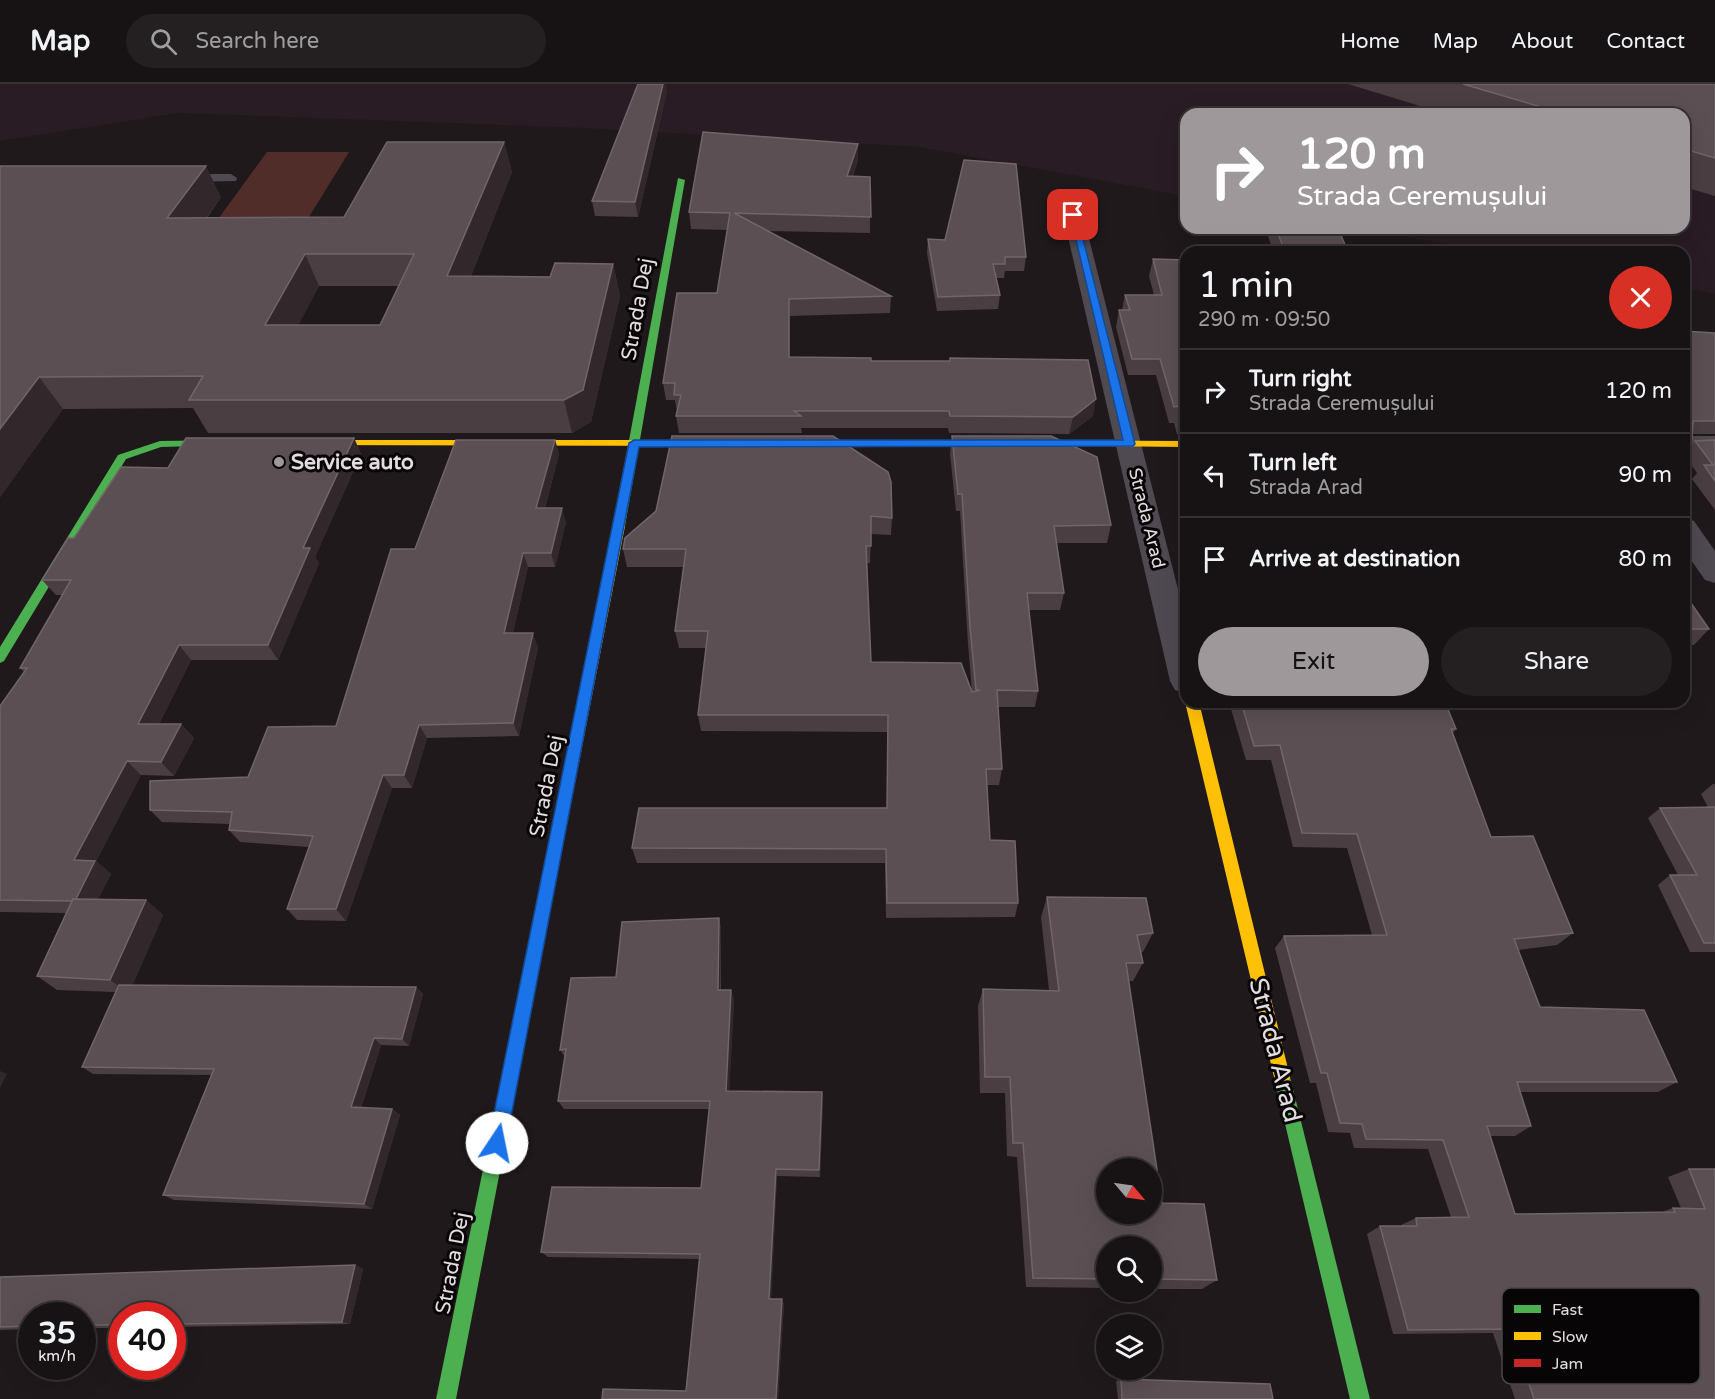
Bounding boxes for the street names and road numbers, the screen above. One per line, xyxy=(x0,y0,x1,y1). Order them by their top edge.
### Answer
street label: Strada Dej xyxy=(616,256,659,362)
street label: Strada Arad xyxy=(1124,466,1170,570)
street label: Strada Dej xyxy=(524,733,569,839)
street label: Strada Arad xyxy=(1243,975,1308,1126)
street label: Strada Dej xyxy=(430,1210,475,1316)

